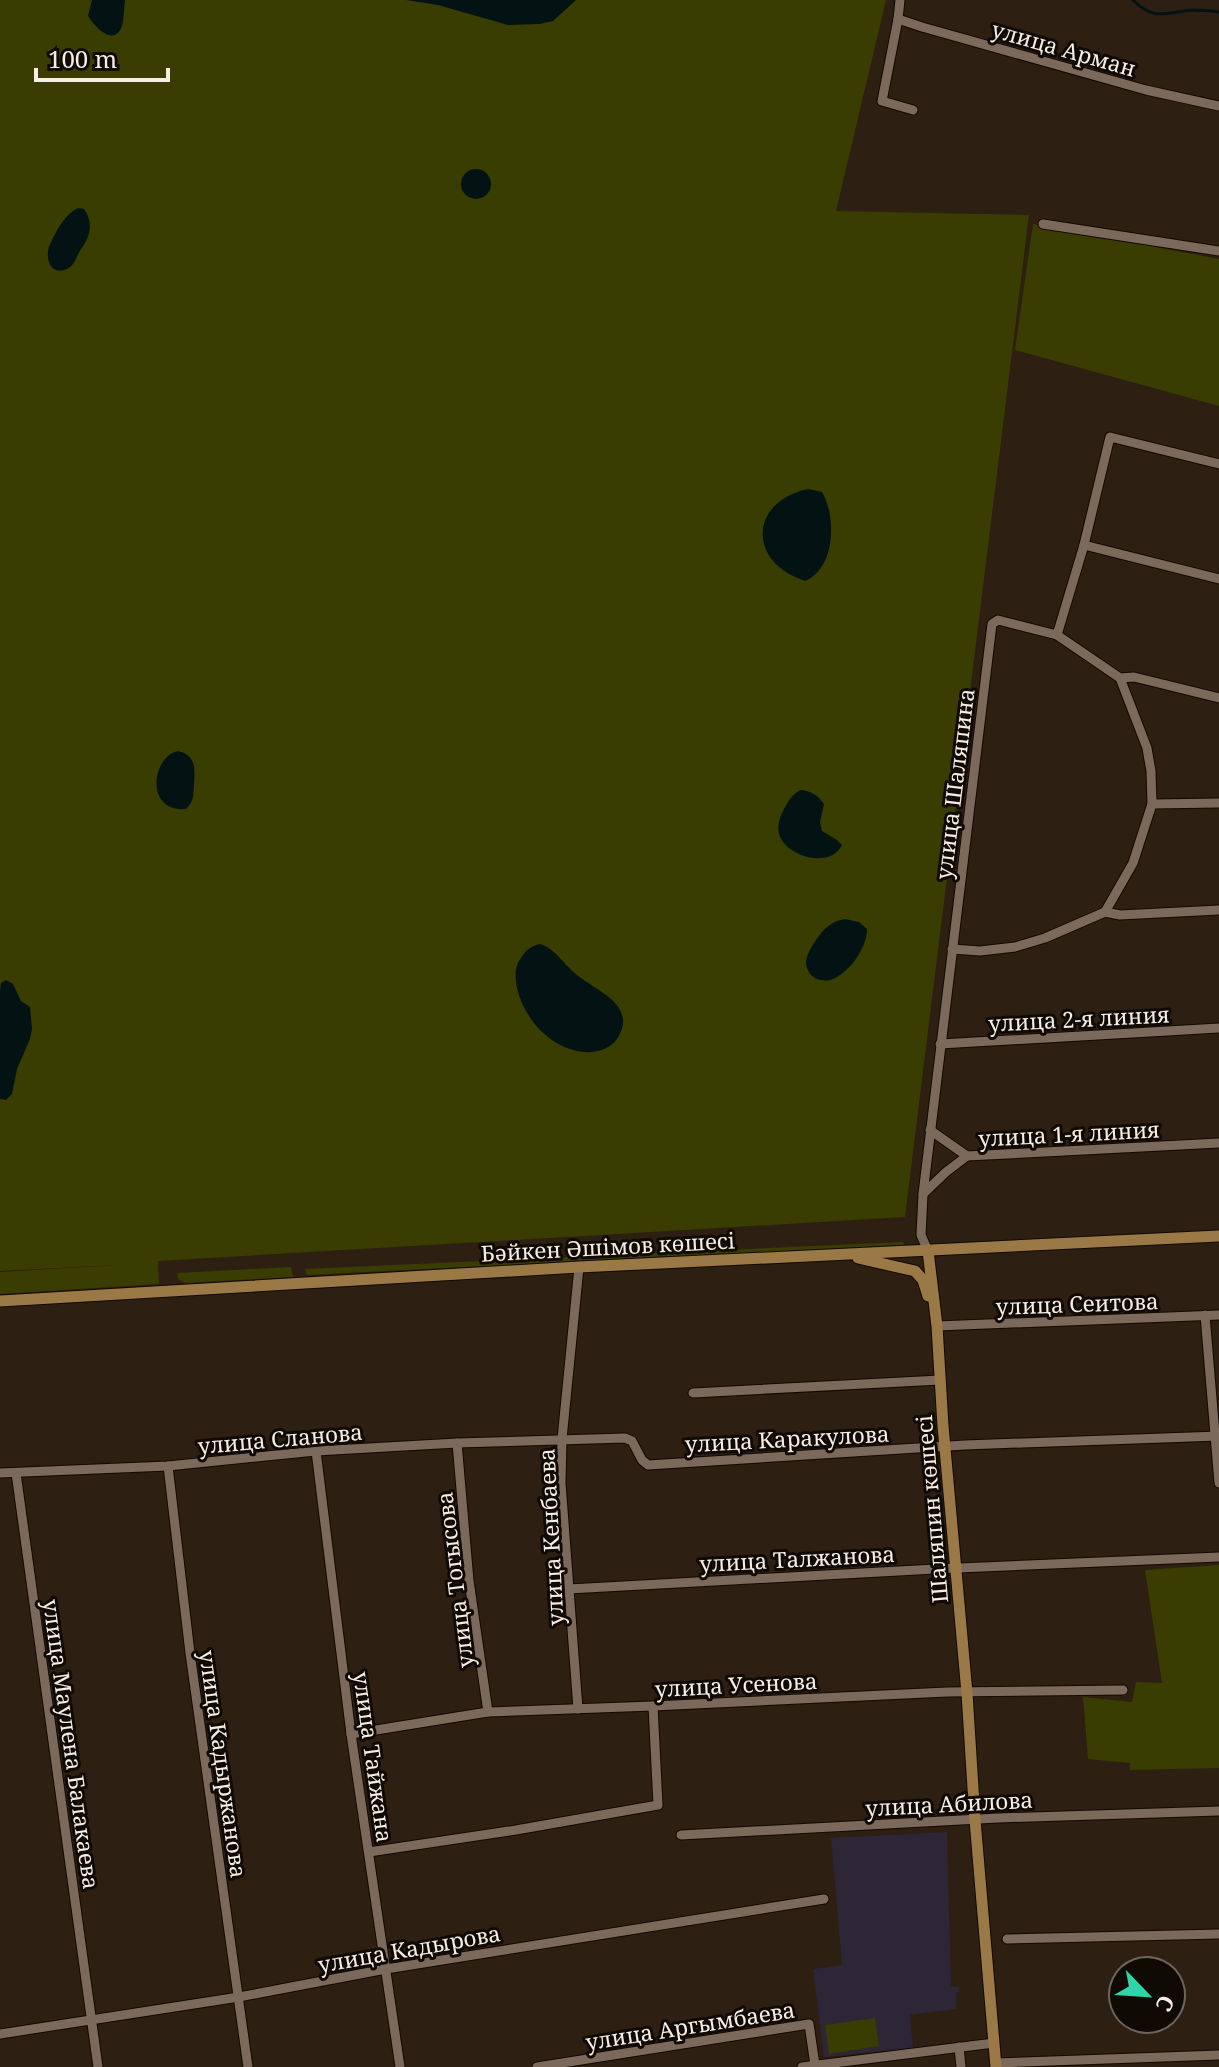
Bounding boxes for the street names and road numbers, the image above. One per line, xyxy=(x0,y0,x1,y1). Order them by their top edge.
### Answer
street label: улица Арман xyxy=(988,13,1140,83)
street label: улица Шаляпина xyxy=(927,687,981,881)
street label: улица 2-я линия xyxy=(988,998,1170,1038)
street label: улица 1-я линия xyxy=(978,1113,1160,1153)
street label: Бәйкен Әшімов көшесі xyxy=(480,1224,736,1268)
street label: улица Сеитова xyxy=(995,1285,1159,1321)
street label: Шаляпин көшесі xyxy=(908,1414,954,1604)
street label: улица Сланова xyxy=(196,1416,364,1460)
street label: улица Каракулова xyxy=(684,1418,890,1458)
street label: улица Кенбаева xyxy=(530,1448,570,1626)
street label: улица Тогысова xyxy=(428,1490,480,1670)
street label: улица Талжанова xyxy=(698,1538,896,1578)
street label: улица Маулена Балакаева xyxy=(37,1597,107,1891)
street label: улица Кадыржанова xyxy=(193,1648,255,1880)
street label: улица Усенова xyxy=(654,1665,818,1703)
street label: улица Тайжана xyxy=(347,1670,401,1844)
street label: улица Абилова xyxy=(864,1784,1034,1822)
street label: улица Кадырова xyxy=(315,1917,503,1979)
street label: улица Аргымбаева xyxy=(583,1994,797,2056)

